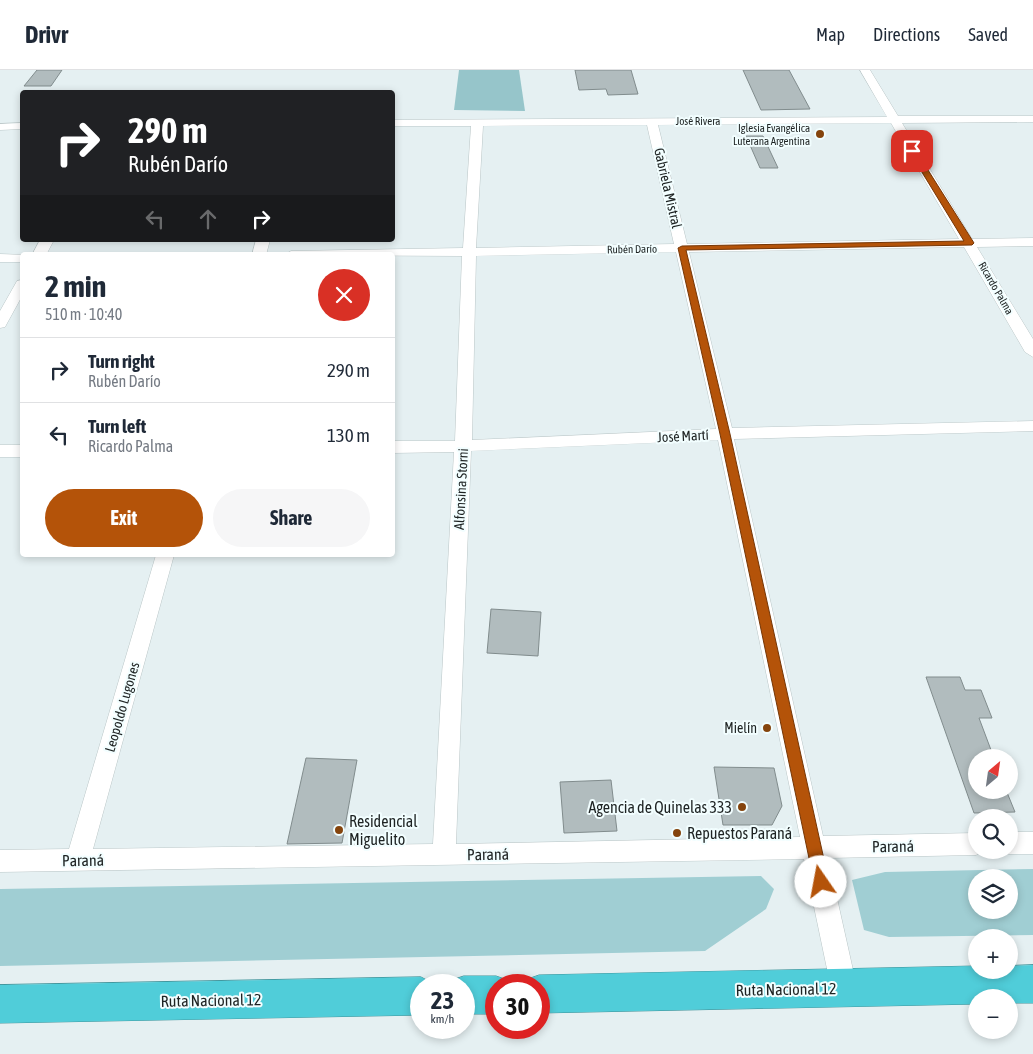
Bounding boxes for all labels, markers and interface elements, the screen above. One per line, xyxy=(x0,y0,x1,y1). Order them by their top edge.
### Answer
text: Drivr xyxy=(25,21,68,48)
text: Map xyxy=(816,24,845,45)
text: Directions xyxy=(873,24,940,45)
text: Saved xyxy=(968,24,1008,45)
icon: right xyxy=(45,110,110,175)
text: 290 m xyxy=(128,110,207,150)
street label: José Rivera xyxy=(676,115,720,127)
place label: Iglesia Evangélica Luterana Argentina xyxy=(733,122,810,147)
marker: Iglesia Evangélica Luterana Argentina xyxy=(814,128,826,140)
pin xyxy=(891,130,933,172)
icon: arrive xyxy=(898,137,926,165)
street label: Gabriela Mistral xyxy=(651,146,685,230)
text: Rubén Darío xyxy=(128,151,228,177)
icon: left xyxy=(141,205,169,233)
icon: ahead xyxy=(194,205,222,233)
icon: right xyxy=(247,205,275,233)
street label: Rubén Darío xyxy=(607,243,657,255)
street label: Ricardo Palma xyxy=(976,260,1016,316)
text: 2 min xyxy=(45,269,106,303)
button: close xyxy=(318,269,370,321)
text: 510 m · 10:40 xyxy=(45,305,122,323)
text: Turn right xyxy=(88,350,155,372)
icon: right xyxy=(45,356,73,384)
text: 290 m xyxy=(327,359,370,381)
text: Rubén Darío xyxy=(88,372,161,390)
text: Turn left xyxy=(88,415,146,437)
icon: left xyxy=(45,421,73,449)
text: 130 m xyxy=(327,424,370,446)
street label: José Martí xyxy=(657,427,709,445)
text: Ricardo Palma xyxy=(88,437,173,455)
street label: Alfonsina Storni xyxy=(451,448,471,530)
button: Exit xyxy=(45,489,203,547)
button: Share xyxy=(213,489,370,547)
street label: Leopoldo Lugones xyxy=(102,660,142,754)
place label: Mielín xyxy=(724,720,757,736)
marker: Mielín xyxy=(761,722,773,734)
north arrow xyxy=(968,749,1018,799)
map controls xyxy=(968,749,1018,1039)
place label: Agencia de Quinelas 333 xyxy=(588,798,732,817)
marker: Agencia de Quinelas 333 xyxy=(736,801,748,813)
button: search xyxy=(968,809,1018,859)
place label: Residencial Miguelito xyxy=(349,812,418,849)
marker: Residencial Miguelito xyxy=(333,824,345,836)
place label: Repuestos Paraná xyxy=(687,824,792,843)
marker: Repuestos Paraná xyxy=(671,827,683,839)
street label: Paraná xyxy=(872,837,914,855)
street label: Paraná xyxy=(467,845,509,863)
street label: Paraná xyxy=(62,851,104,869)
position arrow xyxy=(794,855,846,907)
button: layers xyxy=(968,869,1018,919)
button: + xyxy=(968,929,1018,979)
speed limit sign: 30 xyxy=(485,974,550,1039)
street label: Ruta Nacional 12 xyxy=(736,979,836,999)
text: 23 xyxy=(431,986,454,1014)
button: − xyxy=(968,989,1018,1039)
street label: Ruta Nacional 12 xyxy=(161,990,261,1010)
text: km/h xyxy=(431,1012,454,1026)

